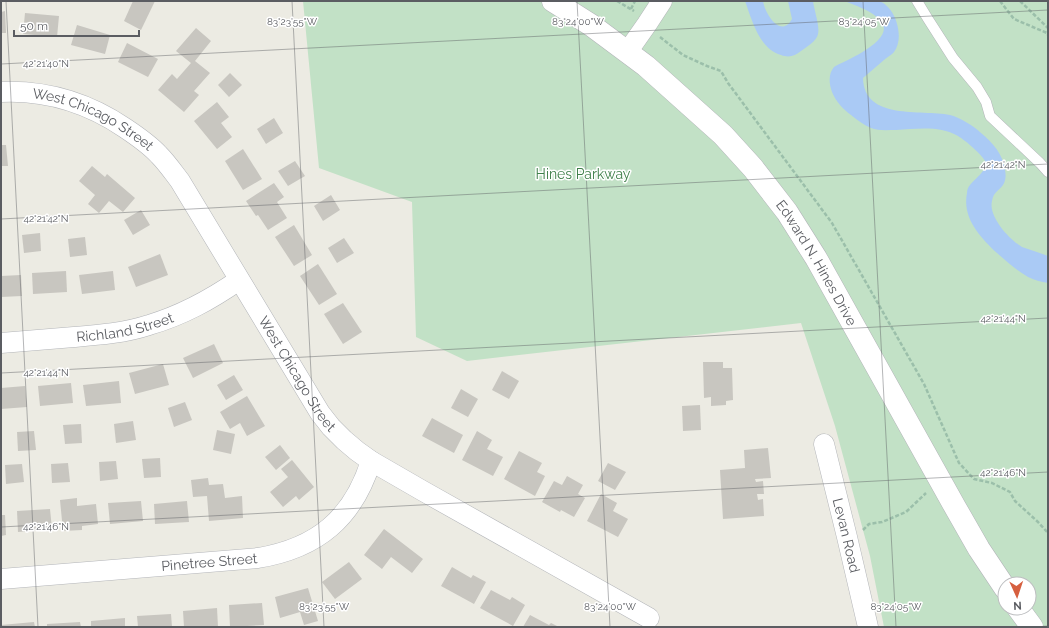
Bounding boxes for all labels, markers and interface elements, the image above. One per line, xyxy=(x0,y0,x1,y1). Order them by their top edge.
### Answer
scale bar xyxy=(14,12,139,38)
text: 83°23'55"W xyxy=(267,16,318,27)
text: 83°24'00"W xyxy=(552,16,604,27)
text: 83°24'05"W xyxy=(838,16,890,27)
text: 50 m xyxy=(20,19,48,33)
text: 42°21'40"N xyxy=(23,58,69,69)
street label: West Chicago Street xyxy=(32,85,157,154)
text: 42°21'42"N xyxy=(981,159,1026,170)
park label: Hines Parkway xyxy=(536,166,631,182)
street label: Edward N. Hines Drive xyxy=(773,197,860,328)
text: 42°21'42"N xyxy=(24,213,69,224)
street label: Richland Street xyxy=(76,309,176,345)
street label: West Chicago Street xyxy=(255,313,339,435)
text: 42°21'44"N xyxy=(980,313,1026,324)
text: 42°21'44"N xyxy=(23,367,69,378)
text: 42°21'46"N xyxy=(980,467,1026,478)
street label: Levan Road xyxy=(830,496,863,574)
text: 42°21'46"N xyxy=(23,521,69,532)
street label: Pinetree Street xyxy=(161,550,258,574)
north arrow xyxy=(997,576,1037,616)
text: N xyxy=(1013,599,1022,612)
text: 83°23'55"W xyxy=(299,601,350,612)
text: 83°24'00"W xyxy=(584,601,636,612)
text: 83°24'05"W xyxy=(870,601,922,612)

